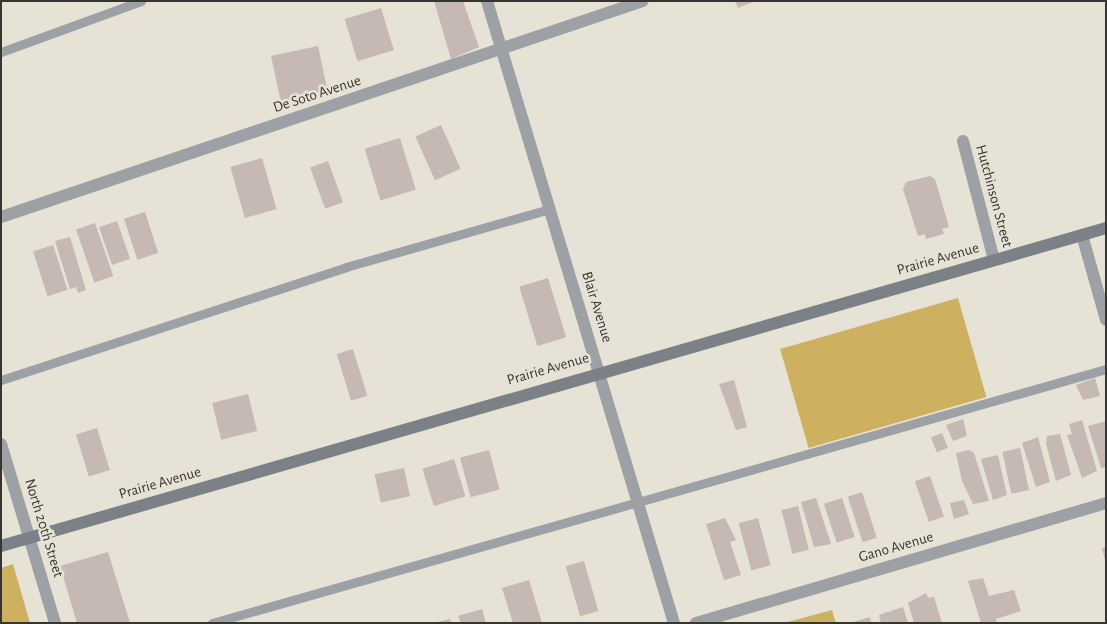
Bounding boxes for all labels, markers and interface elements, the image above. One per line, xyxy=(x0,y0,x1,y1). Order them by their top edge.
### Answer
street label: De Soto Avenue xyxy=(271,71,363,117)
street label: Hutchinson Street xyxy=(972,143,1016,249)
street label: Prairie Avenue xyxy=(895,239,981,279)
street label: Blair Avenue xyxy=(578,269,616,345)
street label: Prairie Avenue xyxy=(505,349,591,389)
street label: Prairie Avenue xyxy=(117,463,203,503)
street label: North 20th Street xyxy=(20,477,68,579)
street label: Gano Avenue xyxy=(857,528,935,566)

